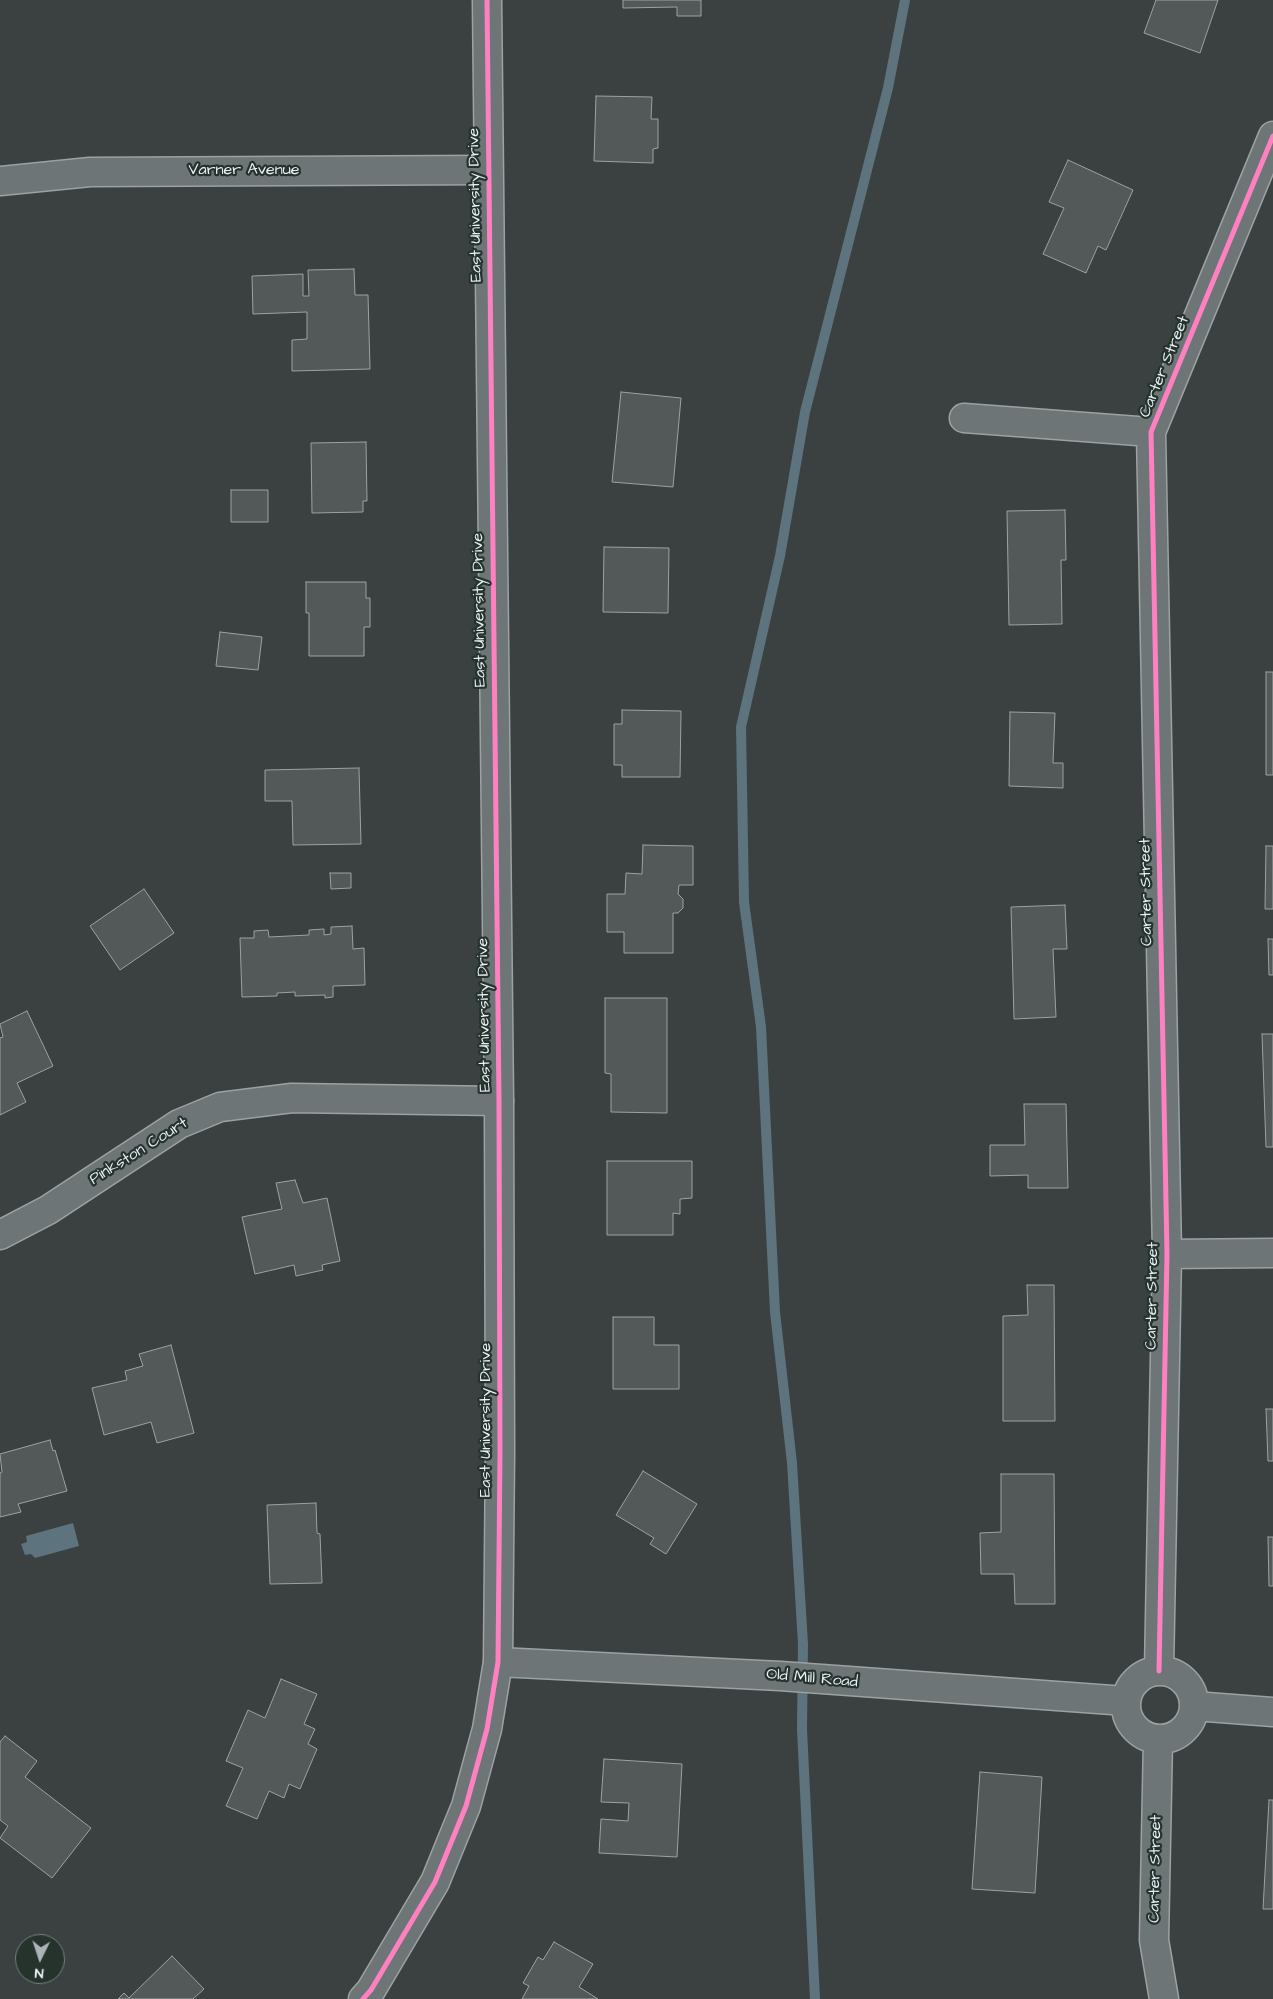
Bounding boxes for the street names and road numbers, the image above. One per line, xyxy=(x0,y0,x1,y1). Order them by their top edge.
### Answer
street label: East University Drive xyxy=(465,128,487,282)
street label: Varner Avenue xyxy=(189,161,299,181)
street label: Carter Street xyxy=(1136,313,1194,421)
street label: East University Drive xyxy=(469,533,491,687)
street label: Carter Street xyxy=(1136,838,1158,946)
street label: East University Drive xyxy=(474,938,496,1092)
street label: Pinkston Court xyxy=(86,1114,192,1190)
street label: Carter Street xyxy=(1142,1242,1164,1350)
street label: East University Drive xyxy=(477,1343,497,1497)
street label: Old Mill Road xyxy=(765,1665,859,1693)
street label: Carter Street xyxy=(1145,1815,1167,1923)

